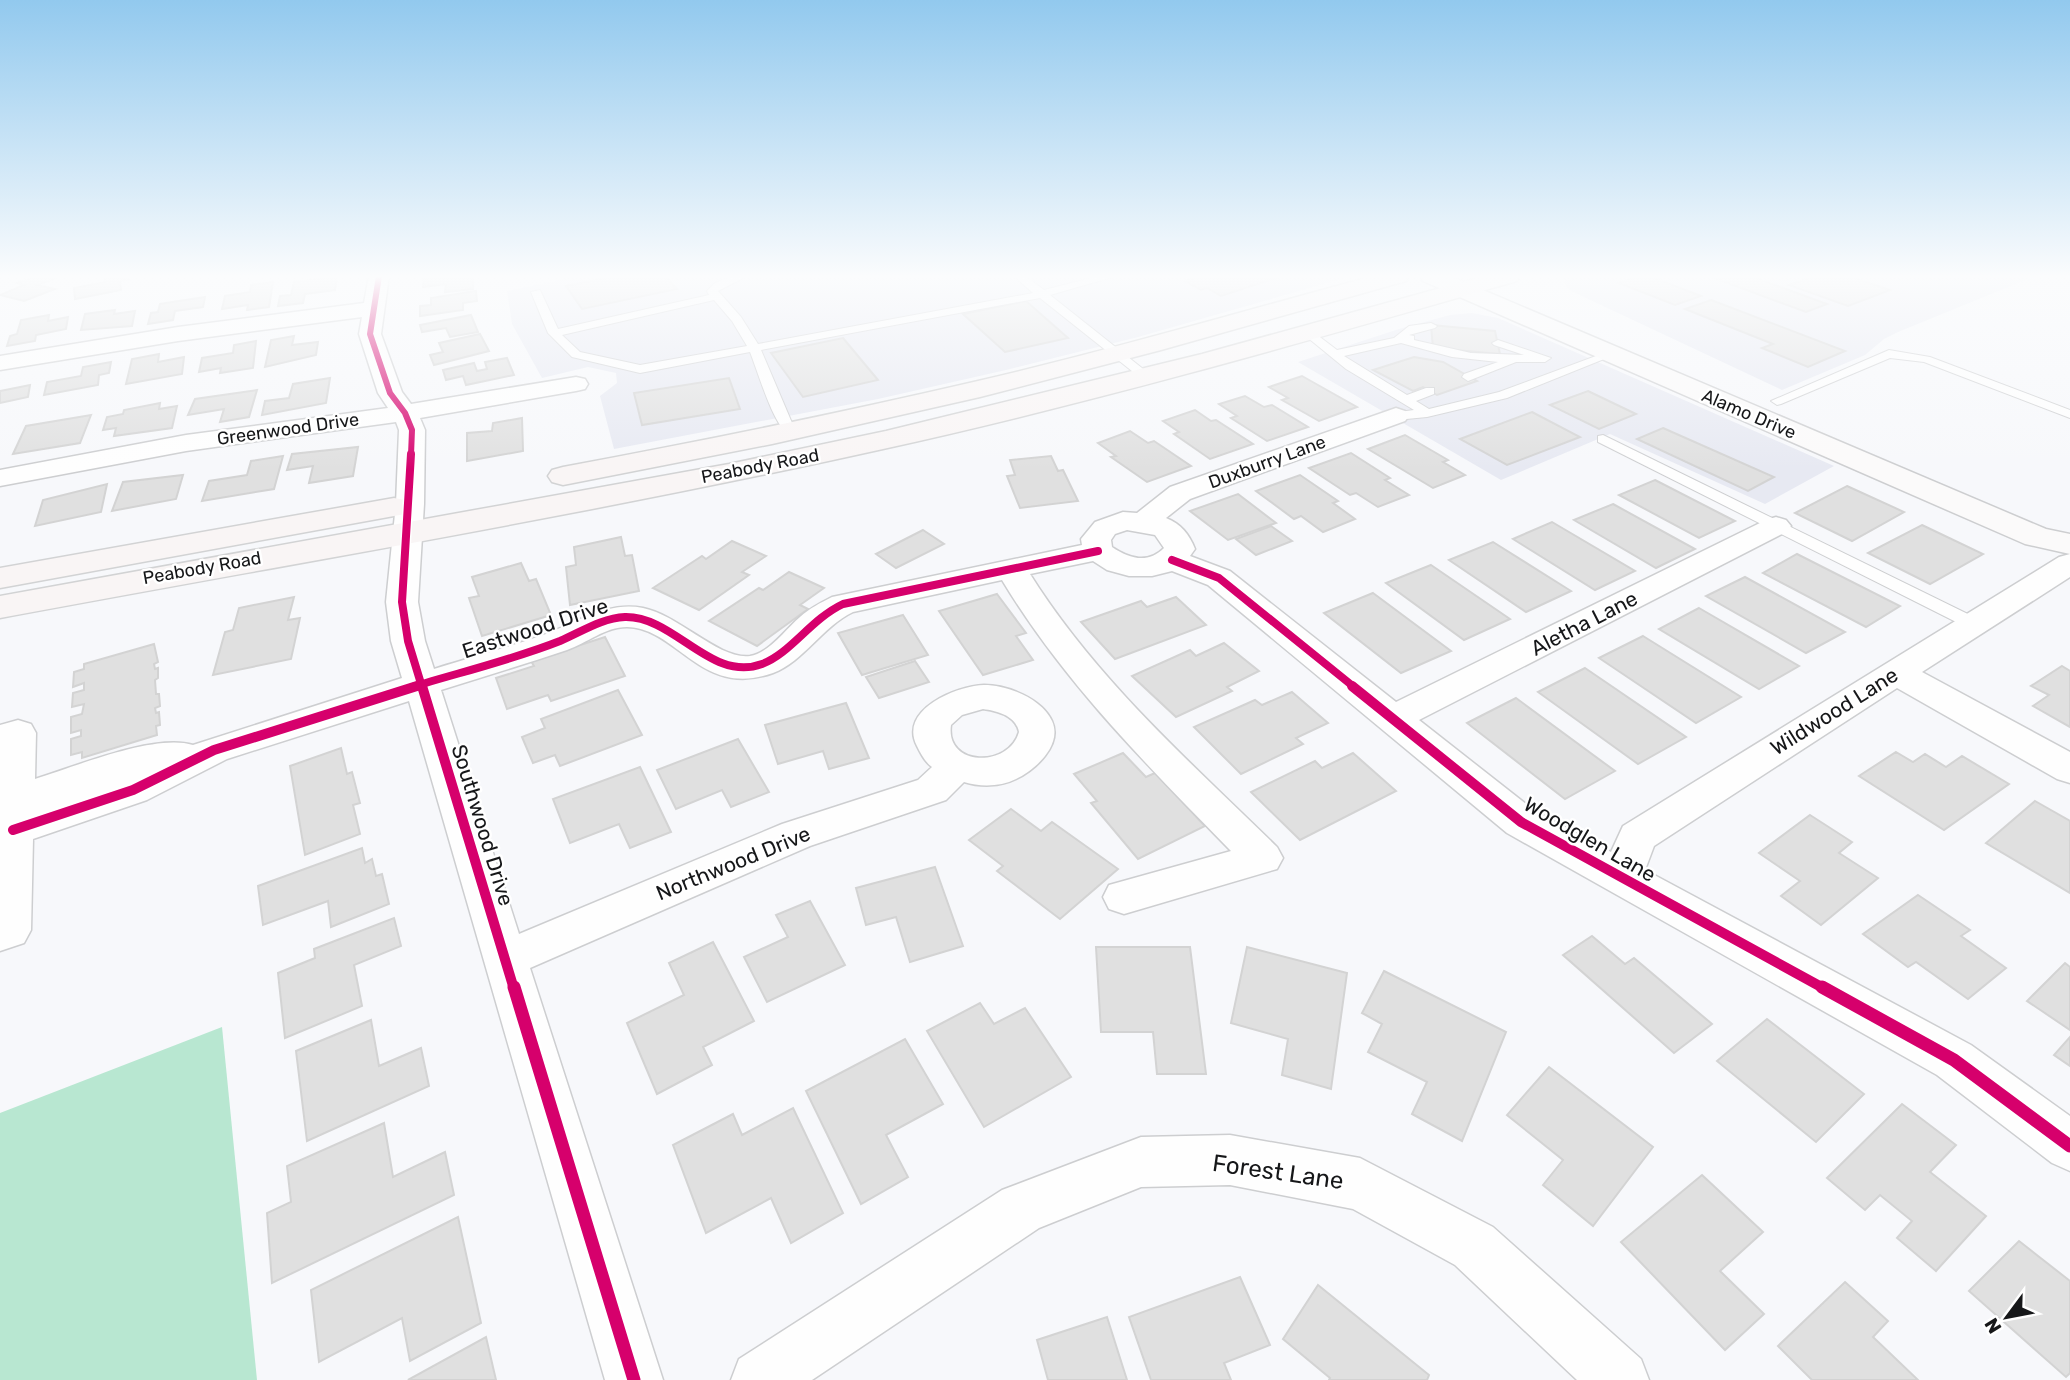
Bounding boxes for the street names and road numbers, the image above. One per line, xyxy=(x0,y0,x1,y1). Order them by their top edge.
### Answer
street label: Alamo Drive xyxy=(1698,384,1800,444)
street label: Greenwood Drive xyxy=(216,408,360,450)
street label: Duxburry Lane xyxy=(1205,431,1329,493)
street label: Peabody Road xyxy=(699,444,821,488)
street label: Peabody Road xyxy=(141,547,263,589)
street label: Aletha Lane xyxy=(1526,585,1642,661)
street label: Eastwood Drive xyxy=(459,593,611,663)
street label: Wildwood Lane xyxy=(1766,662,1902,760)
street label: Southwood Drive xyxy=(447,741,519,909)
street label: Woodglen Lane xyxy=(1520,791,1660,887)
street label: Northwood Drive xyxy=(652,821,814,905)
street label: Forest Lane xyxy=(1211,1149,1345,1195)

